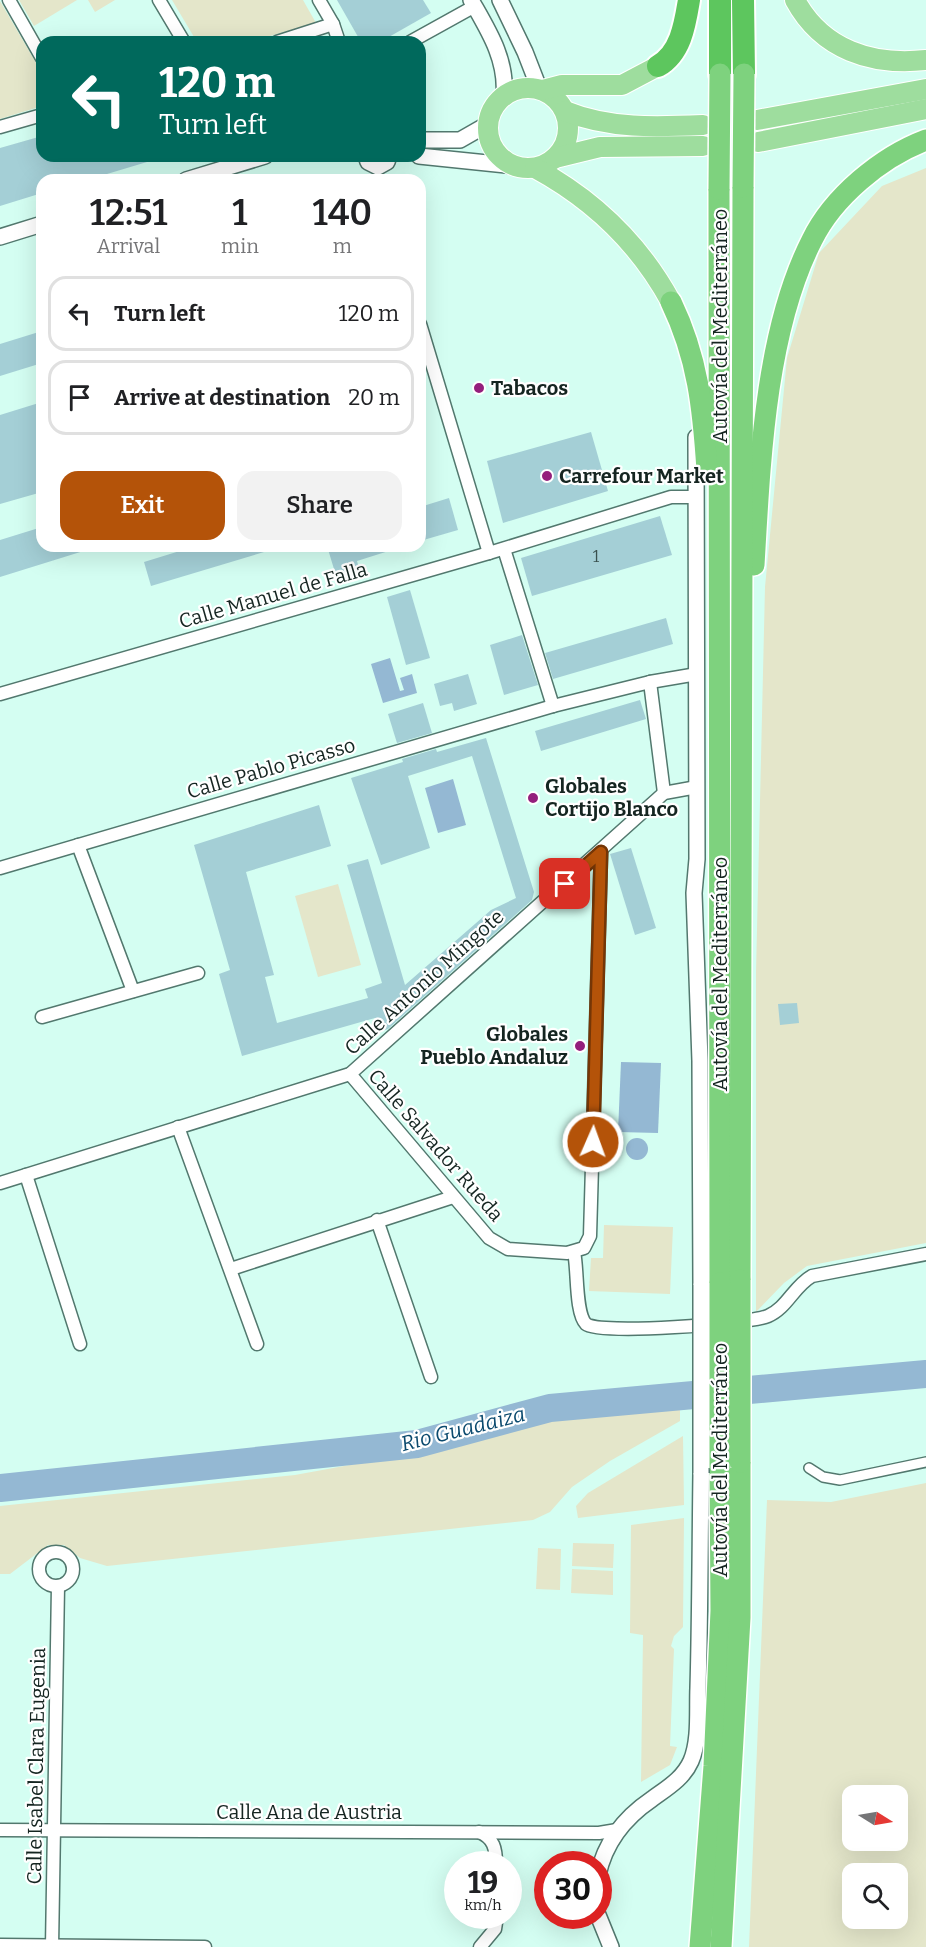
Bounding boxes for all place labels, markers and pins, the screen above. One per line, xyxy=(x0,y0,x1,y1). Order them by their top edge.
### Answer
place label: Tabacos xyxy=(491,376,568,400)
marker: Tabacos xyxy=(472,381,486,395)
place label: Carrefour Market xyxy=(559,464,724,488)
marker: Carrefour Market xyxy=(540,469,554,483)
place label: Globales Cortijo Blanco xyxy=(545,774,678,821)
marker: Globales Cortijo Blanco xyxy=(526,791,540,805)
pin xyxy=(539,858,590,909)
place label: Globales Pueblo Andaluz xyxy=(420,1022,568,1069)
marker: Globales Pueblo Andaluz xyxy=(573,1039,587,1053)

